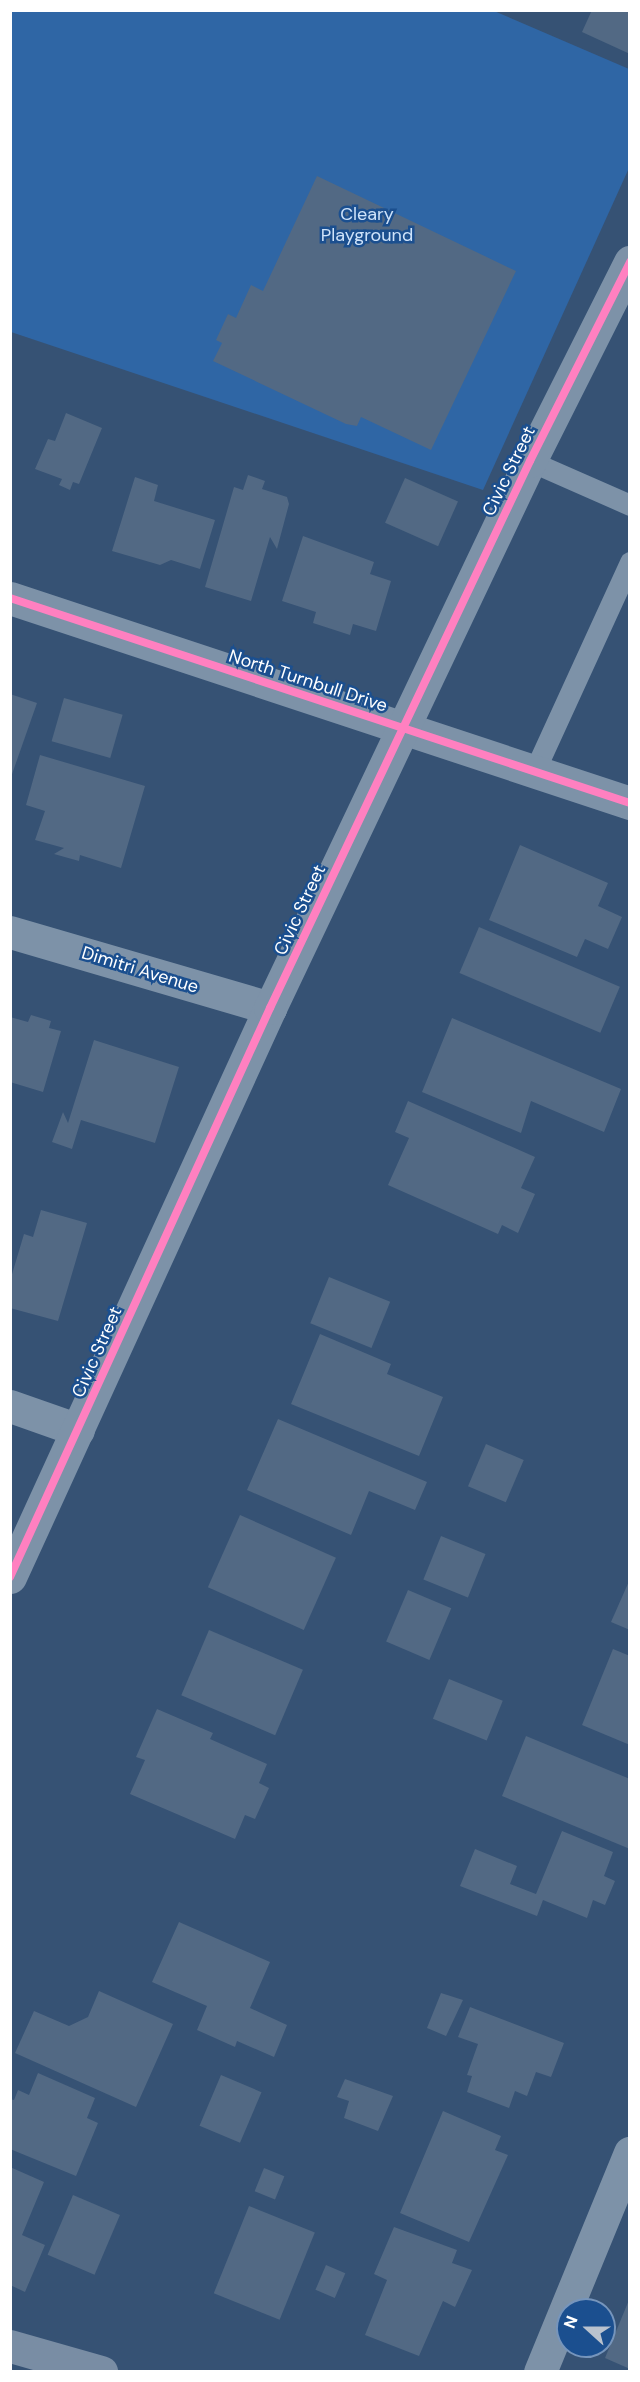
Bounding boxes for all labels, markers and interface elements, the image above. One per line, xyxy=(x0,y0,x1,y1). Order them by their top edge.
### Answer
park label: Cleary Playground xyxy=(321,204,413,246)
street label: Civic Street xyxy=(478,423,540,519)
street label: North Turnbull Drive xyxy=(226,645,390,717)
street label: Civic Street xyxy=(270,861,330,959)
street label: Dimitri Avenue xyxy=(79,942,201,998)
street label: Civic Street xyxy=(67,1303,127,1401)
north arrow xyxy=(556,2298,616,2358)
text: N xyxy=(559,2313,582,2331)

